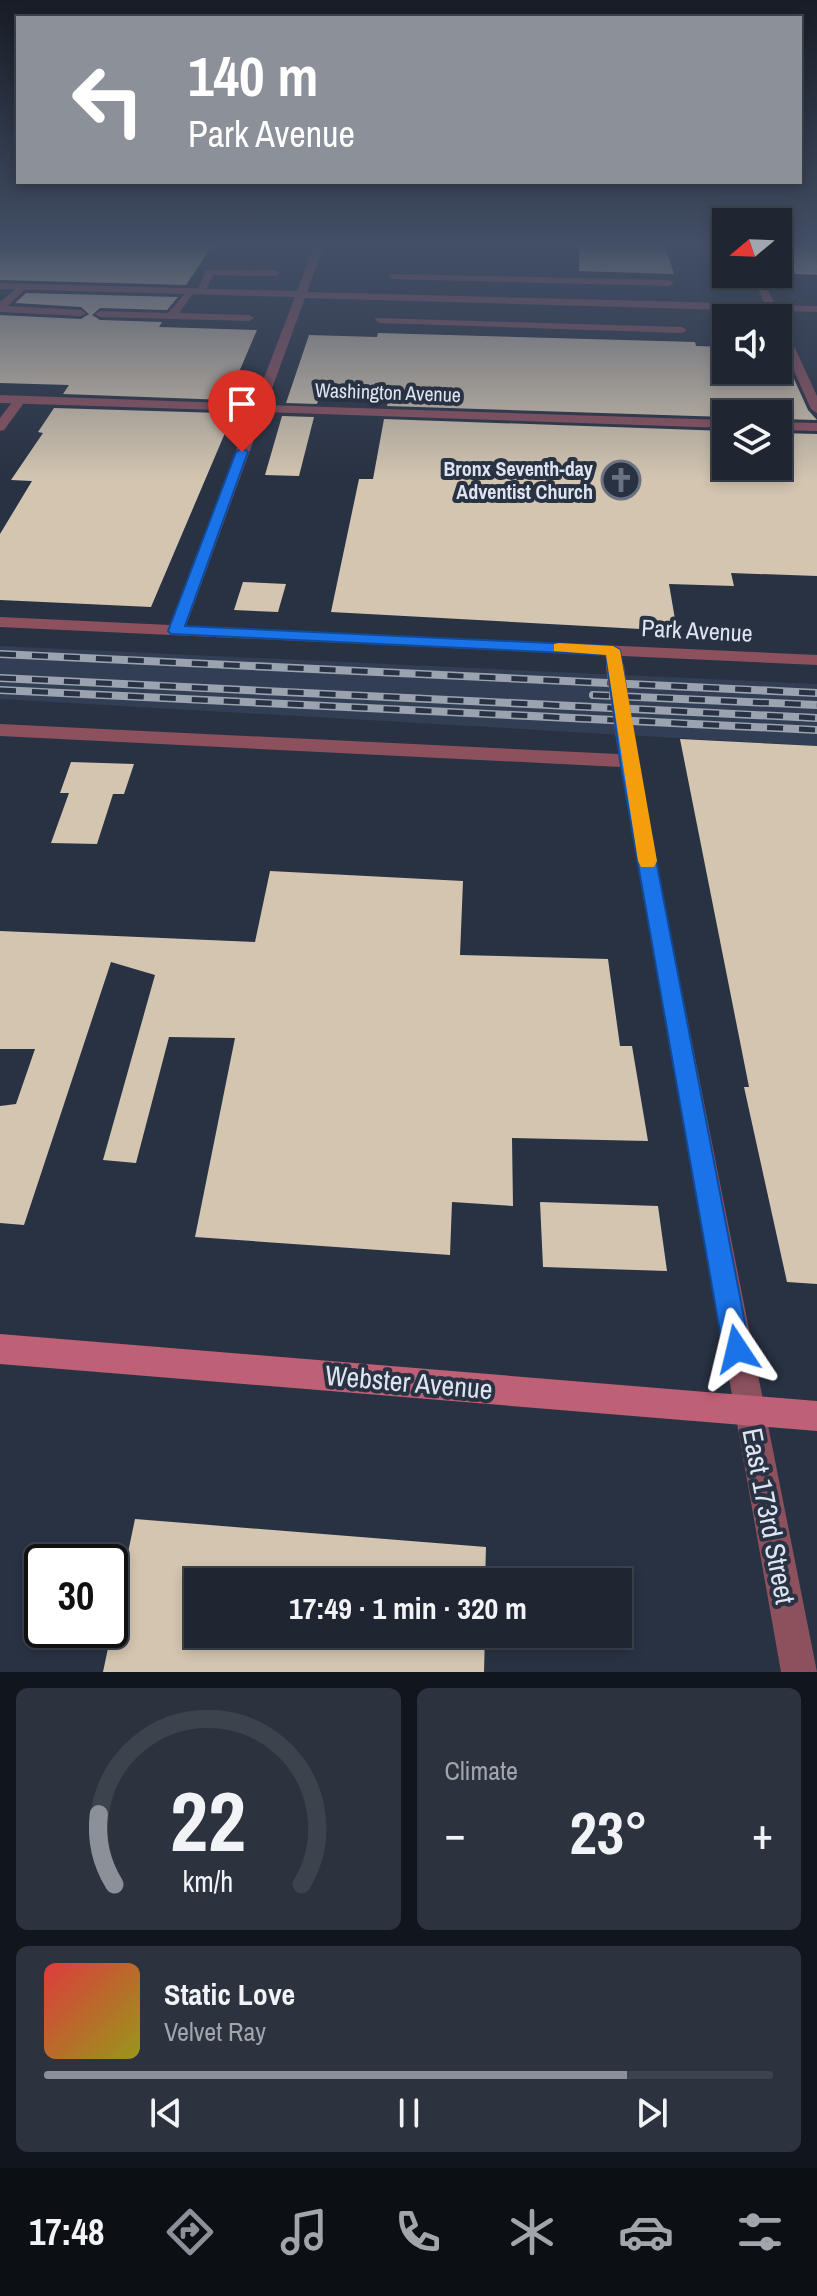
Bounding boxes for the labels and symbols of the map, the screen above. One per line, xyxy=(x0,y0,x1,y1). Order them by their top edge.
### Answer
north arrow xyxy=(712,208,792,288)
pin xyxy=(208,370,276,452)
street label: Washington Avenue xyxy=(315,376,461,408)
place label: Bronx Seventh-day Adventist Church xyxy=(444,455,594,505)
church icon: Bronx Seventh-day Adventist Church xyxy=(600,459,642,501)
street label: Park Avenue xyxy=(641,611,753,649)
position arrow xyxy=(695,1307,779,1391)
street label: Webster Avenue xyxy=(324,1356,494,1408)
street label: East 173rd Street xyxy=(733,1425,805,1607)
speed limit sign: 30 xyxy=(24,1544,128,1648)

